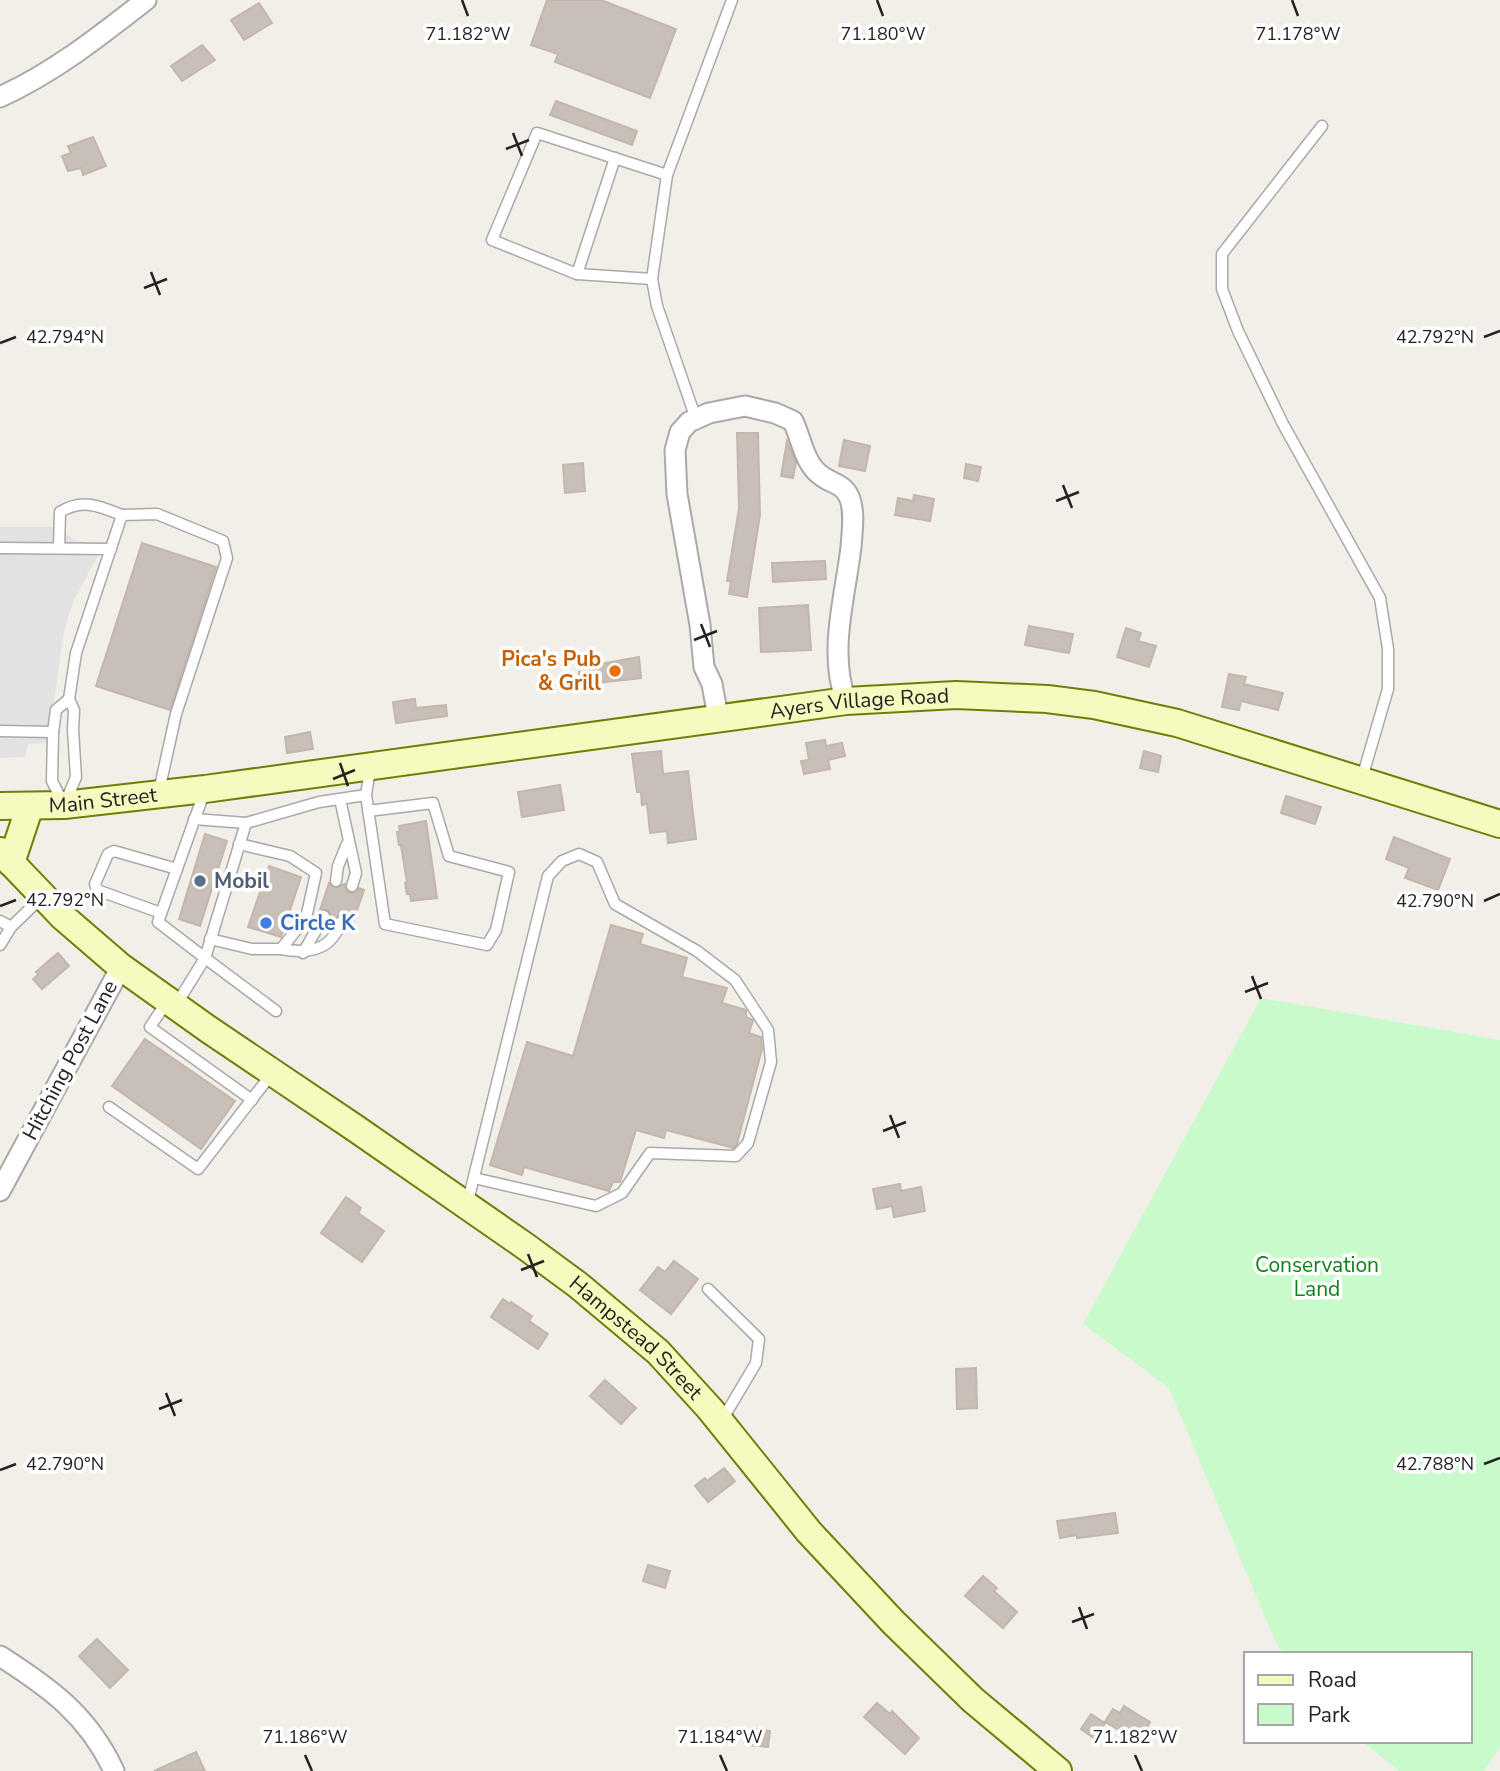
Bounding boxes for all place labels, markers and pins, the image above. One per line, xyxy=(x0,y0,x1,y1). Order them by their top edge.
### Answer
place label: Pica's Pub & Grill xyxy=(501,645,601,697)
marker: Pica's Pub & Grill xyxy=(607,663,623,679)
place label: Mobil xyxy=(214,867,269,895)
marker: Mobil xyxy=(192,873,208,889)
place label: Circle K xyxy=(280,909,356,937)
marker: Circle K xyxy=(258,915,274,931)

